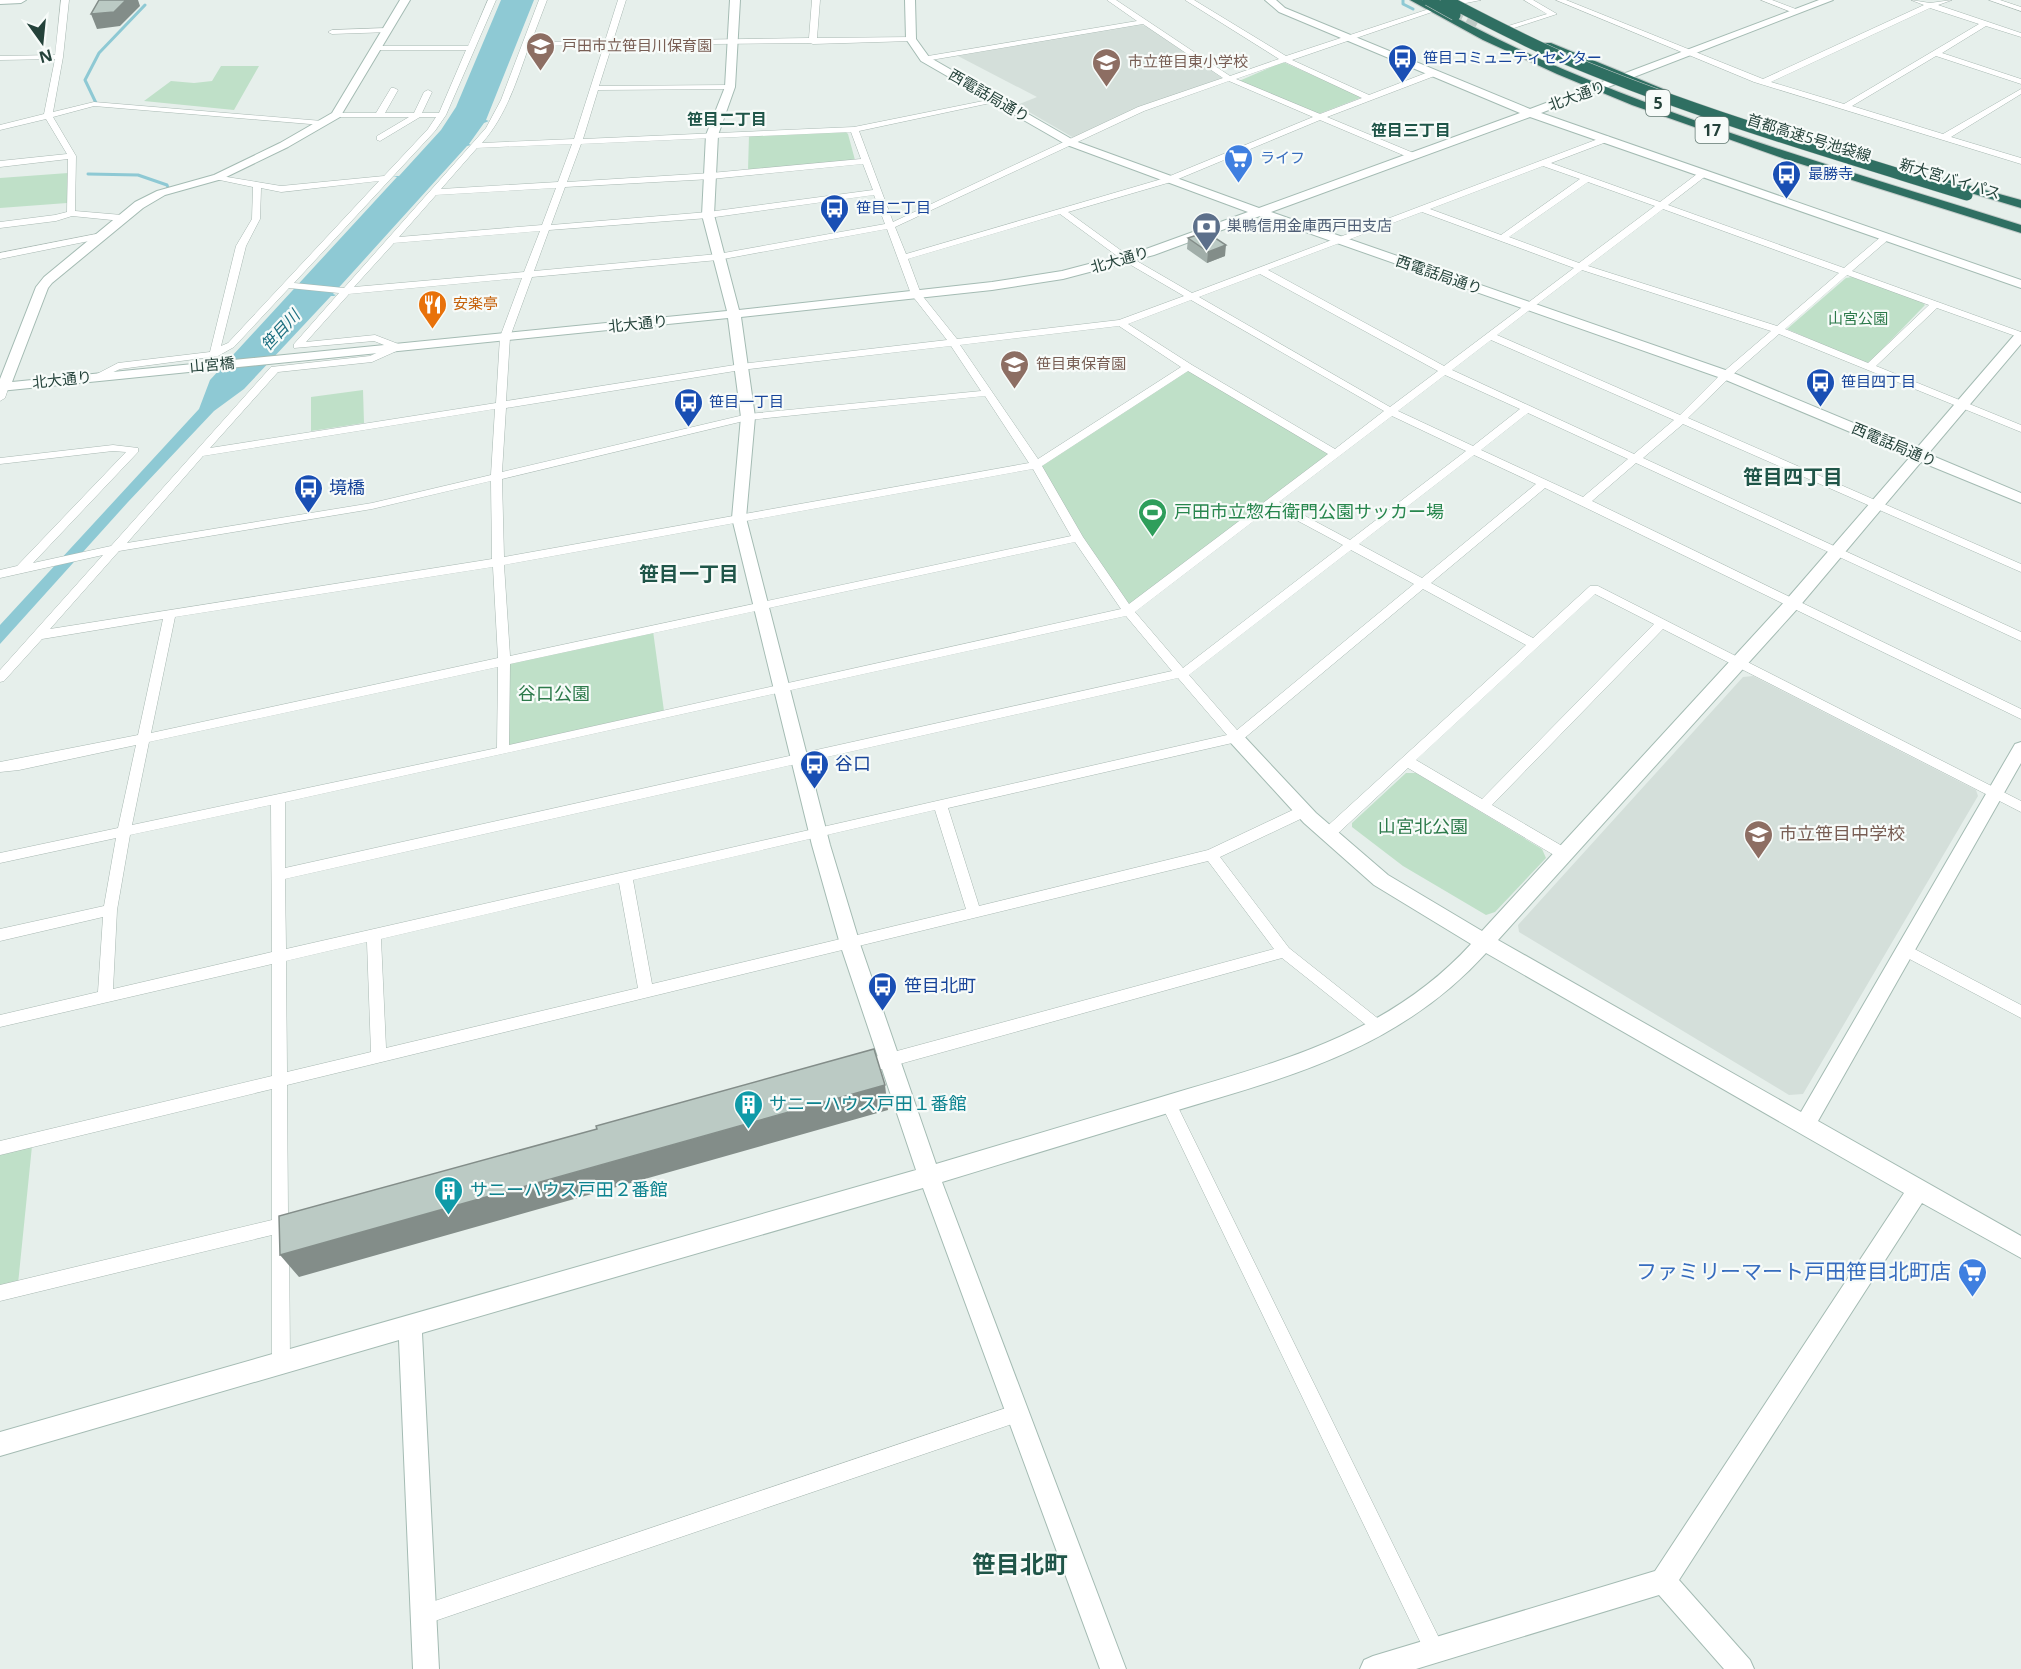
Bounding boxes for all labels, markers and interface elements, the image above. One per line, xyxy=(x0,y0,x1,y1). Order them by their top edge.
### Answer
north arrow xyxy=(12,12,72,72)
school or university icon: 戸田市立笹目川保育園 xyxy=(525,30,557,72)
place label: 戸田市立笹目川保育園 xyxy=(562,35,712,55)
bus stop icon: 笹目コミュニティセンター xyxy=(1386,42,1418,84)
text: N xyxy=(37,44,55,69)
school or university icon: 市立笹目東小学校 xyxy=(1091,46,1123,88)
place label: 笹目コミュニティセンター xyxy=(1423,47,1602,67)
place label: 市立笹目東小学校 xyxy=(1128,51,1248,71)
street label: 西電話局通り xyxy=(946,64,1033,126)
street label: 北大通り xyxy=(1545,75,1608,115)
road number: 5 xyxy=(1646,90,1670,116)
district label: 笹目二丁目 xyxy=(687,108,767,130)
street label: 首都高速5号池袋線 xyxy=(1745,109,1874,165)
road number: 17 xyxy=(1696,117,1728,143)
district label: 笹目三丁目 xyxy=(1371,119,1451,141)
supermarket icon: ライフ xyxy=(1223,142,1255,184)
place label: ライフ xyxy=(1260,147,1305,167)
street label: 新大宮バイパス xyxy=(1897,153,2003,203)
bus stop icon: 最勝寺 xyxy=(1771,158,1803,200)
place label: 最勝寺 xyxy=(1808,163,1853,183)
bus stop icon: 笹目二丁目 xyxy=(819,192,851,234)
place label: 笹目二丁目 xyxy=(856,197,931,217)
bank icon: 巣鴨信用金庫西戸田支店 xyxy=(1190,210,1222,252)
place label: 巣鴨信用金庫西戸田支店 xyxy=(1227,215,1392,235)
street label: 北大通り xyxy=(1088,241,1151,277)
street label: 西電話局通り xyxy=(1394,250,1485,298)
restaurant icon: 安楽亭 xyxy=(416,288,448,330)
place label: 安楽亭 xyxy=(453,293,498,313)
water label: 笹目川 xyxy=(256,303,306,355)
park label: 山宮公園 xyxy=(1828,308,1888,328)
street label: 北大通り xyxy=(607,310,669,336)
school or university icon: 笹目東保育園 xyxy=(999,348,1031,390)
street label: 山宮橋 xyxy=(189,352,235,376)
place label: 笹目東保育園 xyxy=(1036,353,1126,373)
street label: 北大通り xyxy=(31,366,93,392)
bus stop icon: 笹目四丁目 xyxy=(1804,366,1836,408)
place label: 笹目四丁目 xyxy=(1841,371,1916,391)
bus stop icon: 笹目一丁目 xyxy=(672,386,704,428)
place label: 笹目一丁目 xyxy=(709,391,784,411)
street label: 西電話局通り xyxy=(1849,417,1940,471)
district label: 笹目四丁目 xyxy=(1743,463,1843,490)
bus stop icon: 境橋 xyxy=(292,472,324,514)
place label: 境橋 xyxy=(329,475,365,499)
sports icon: 戸田市立惣右衛門公園サッカー場 xyxy=(1137,496,1169,538)
place label: 戸田市立惣右衛門公園サッカー場 xyxy=(1174,499,1444,523)
district label: 笹目一丁目 xyxy=(639,560,739,587)
park label: 谷口公園 xyxy=(518,681,590,705)
bus stop icon: 谷口 xyxy=(798,748,830,790)
place label: 谷口 xyxy=(835,751,871,775)
park label: 山宮北公園 xyxy=(1378,814,1468,838)
school or university icon: 市立笹目中学校 xyxy=(1742,818,1774,860)
place label: 市立笹目中学校 xyxy=(1779,821,1905,845)
bus stop icon: 笹目北町 xyxy=(867,970,899,1012)
place label: 笹目北町 xyxy=(904,973,976,997)
building icon: サニーハウス戸田１番館 xyxy=(732,1088,764,1130)
place label: サニーハウス戸田１番館 xyxy=(769,1091,967,1115)
building icon: サニーハウス戸田２番館 xyxy=(433,1174,465,1216)
place label: サニーハウス戸田２番館 xyxy=(470,1177,668,1201)
supermarket icon: ファミリーマート戸田笹目北町店 xyxy=(1956,1256,1988,1298)
place label: ファミリーマート戸田笹目北町店 xyxy=(1636,1257,1951,1285)
district label: 笹目北町 xyxy=(972,1547,1068,1580)

